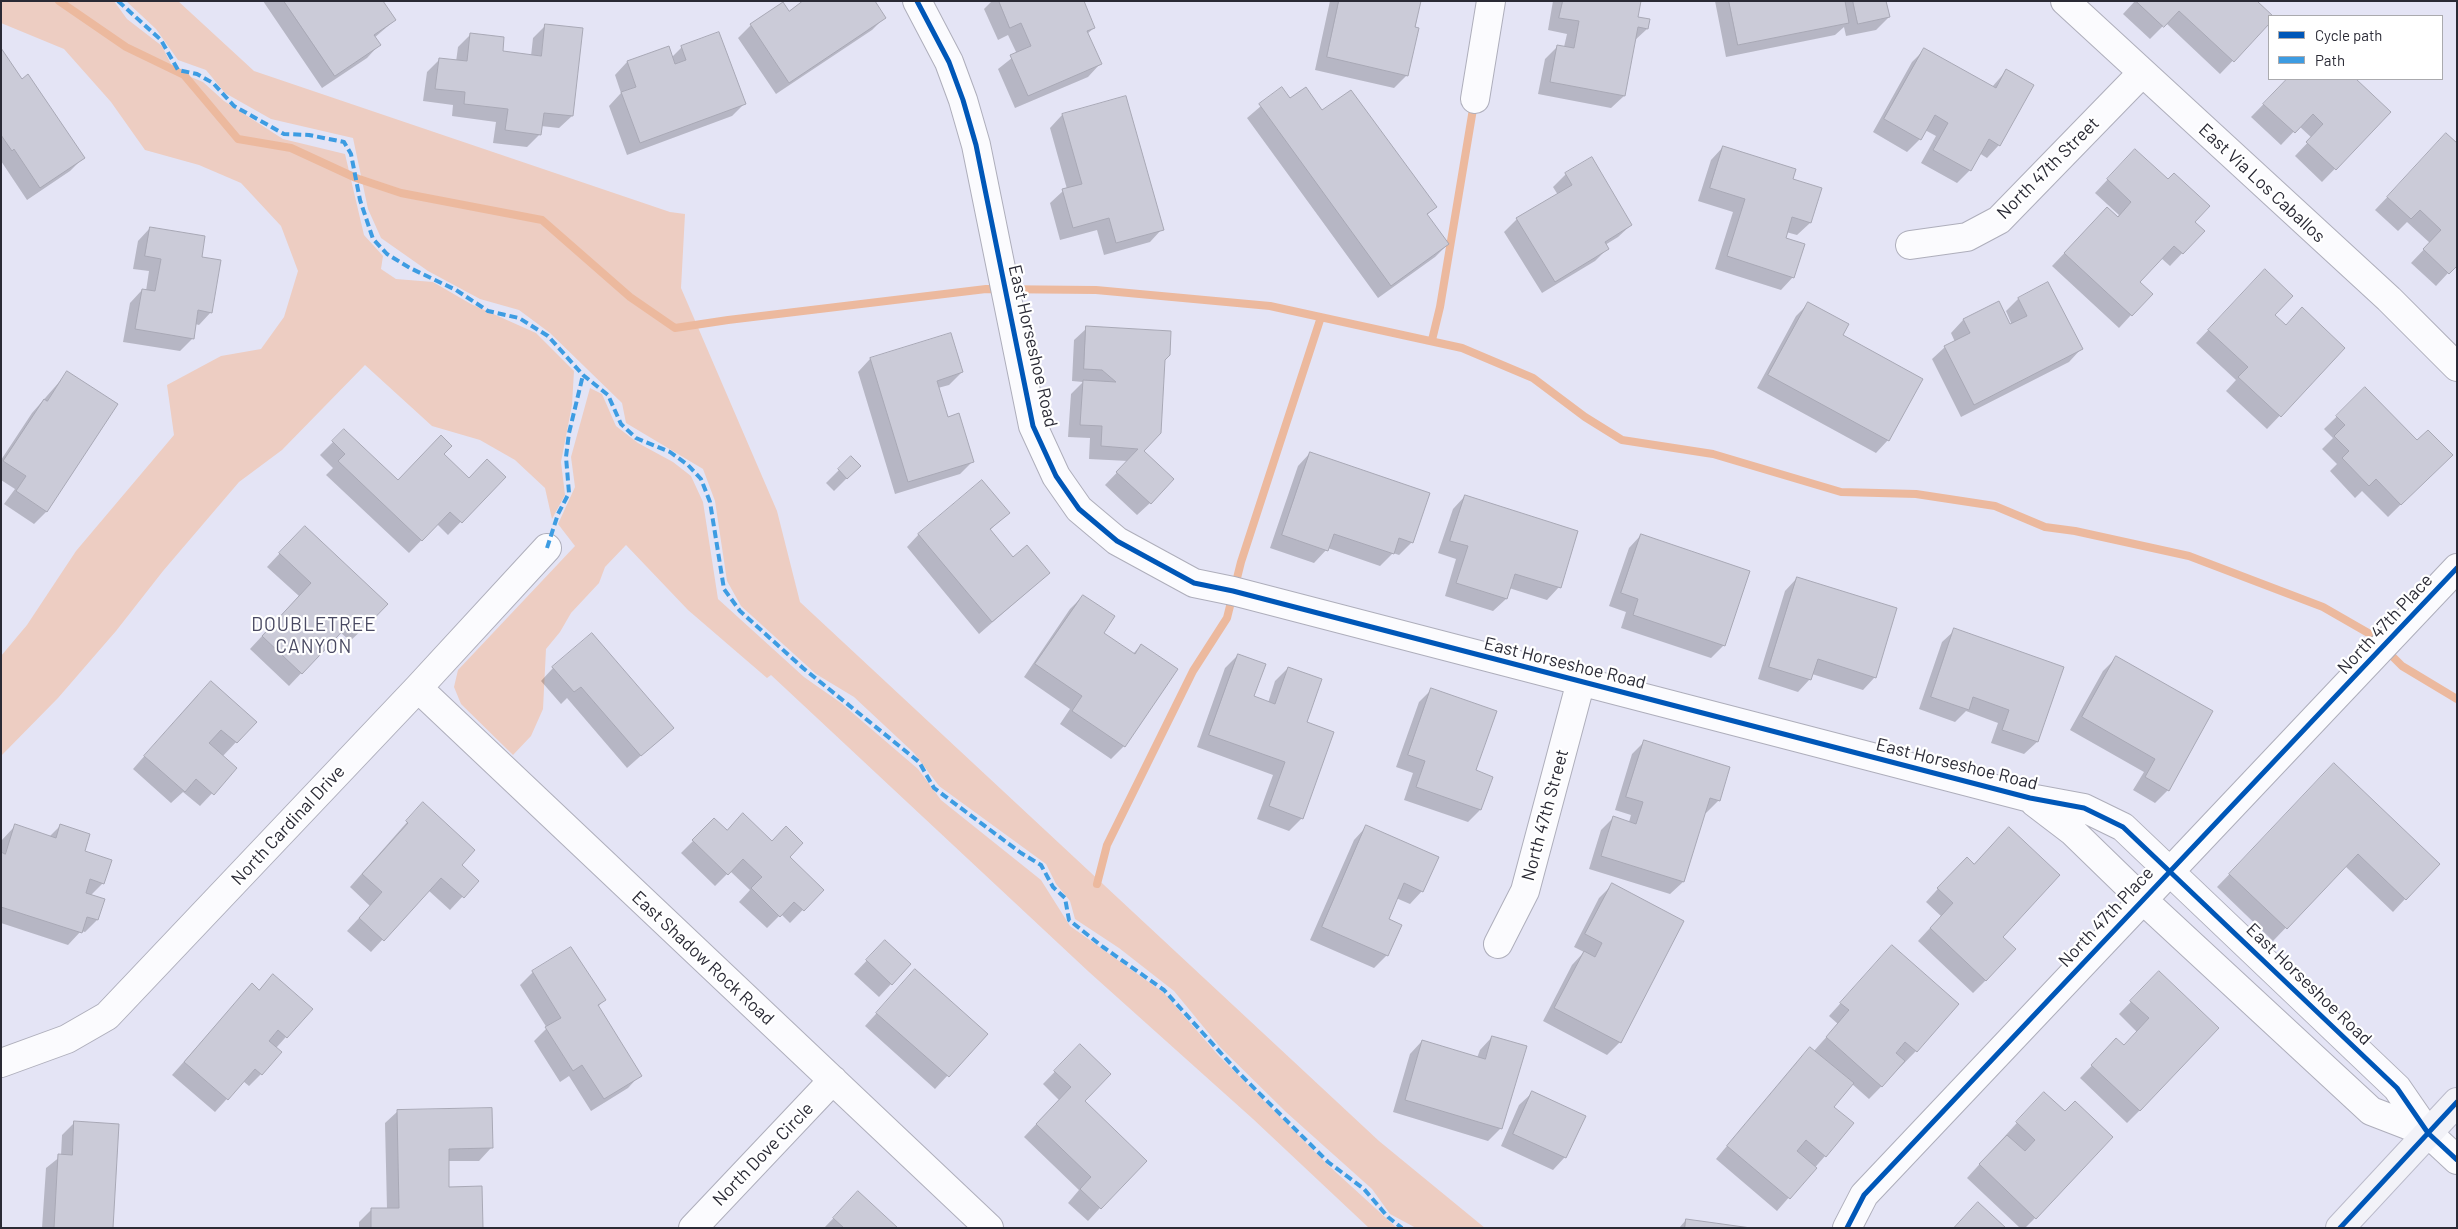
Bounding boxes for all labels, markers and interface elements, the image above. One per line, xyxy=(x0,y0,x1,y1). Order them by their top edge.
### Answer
legend xyxy=(2268,15,2443,80)
text: Cycle path xyxy=(2315,26,2382,44)
text: Path xyxy=(2315,51,2345,69)
street label: North 47th Street xyxy=(1992,112,2104,224)
street label: East Via Los Caballos xyxy=(2194,119,2330,247)
street label: East Horseshoe Road xyxy=(1004,263,1062,429)
street label: North 47th Place xyxy=(2333,569,2437,679)
district label: DOUBLETREE CANYON xyxy=(250,614,378,658)
street label: East Horseshoe Road xyxy=(1482,632,1648,694)
street label: East Horseshoe Road xyxy=(1874,733,2040,795)
street label: North 47th Street xyxy=(1517,747,1573,883)
street label: North Cardinal Drive xyxy=(227,760,349,890)
street label: North 47th Place xyxy=(2054,862,2158,972)
street label: East Shadow Rock Road xyxy=(627,886,779,1030)
street label: East Horseshoe Road xyxy=(2242,919,2376,1049)
street label: North Dove Circle xyxy=(708,1098,818,1210)

